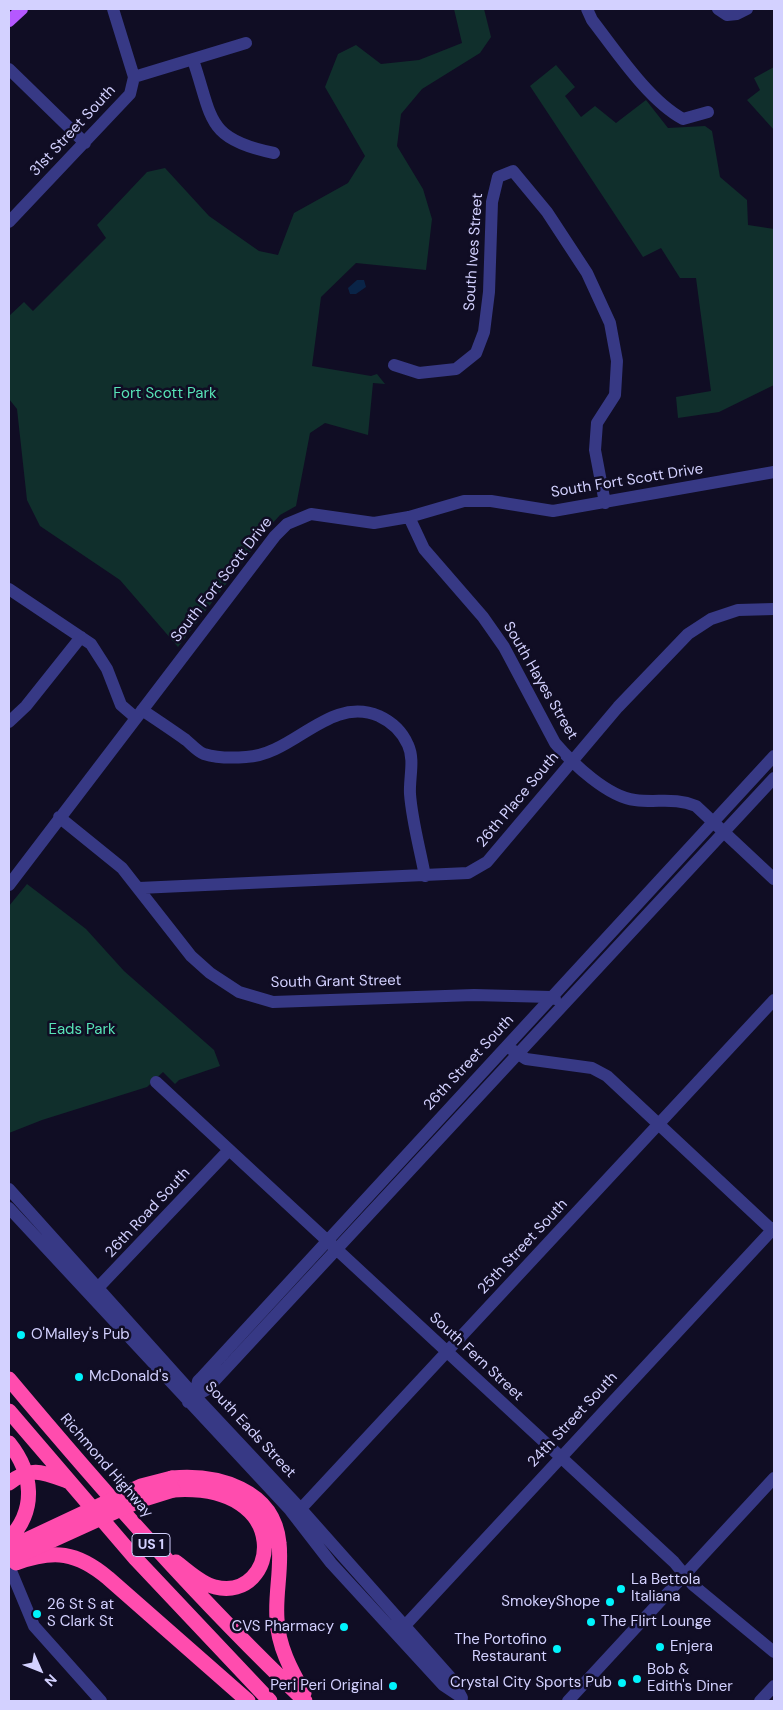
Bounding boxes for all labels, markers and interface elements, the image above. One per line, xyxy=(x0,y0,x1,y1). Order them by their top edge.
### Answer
street label: 31st Street South xyxy=(26,82,120,180)
street label: South Ives Street xyxy=(461,192,487,312)
park label: Fort Scott Park xyxy=(113,385,217,403)
street label: South Fort Scott Drive xyxy=(550,460,704,502)
street label: South Fort Scott Drive xyxy=(168,514,276,646)
street label: South Hayes Street xyxy=(499,619,581,743)
street label: 26th Place South xyxy=(473,749,563,851)
street label: South Grant Street xyxy=(270,972,402,992)
street label: 26th Street South xyxy=(420,1012,518,1114)
park label: Eads Park xyxy=(48,1021,116,1039)
street label: 26th Road South xyxy=(102,1164,194,1262)
street label: 25th Street South xyxy=(474,1196,572,1298)
street label: South Fern Street xyxy=(425,1309,527,1405)
place label: O'Malley's Pub xyxy=(31,1326,130,1344)
marker: O'Malley's Pub xyxy=(15,1329,27,1341)
place label: McDonald's xyxy=(89,1368,169,1386)
street label: 24th Street South xyxy=(524,1369,622,1471)
marker: McDonald's xyxy=(73,1371,85,1383)
street label: South Eads Street xyxy=(201,1378,299,1482)
street label: Richmond Highway xyxy=(56,1410,156,1522)
road number: US 1 xyxy=(132,1534,170,1556)
place label: La Bettola Italiana xyxy=(631,1571,700,1606)
marker: La Bettola Italiana xyxy=(615,1583,627,1595)
place label: SmokeyShope xyxy=(501,1593,600,1611)
place label: 26 St S at S Clark St xyxy=(47,1596,114,1631)
marker: SmokeyShope xyxy=(604,1596,616,1608)
marker: 26 St S at S Clark St xyxy=(31,1608,43,1620)
place label: The Flirt Lounge xyxy=(601,1613,711,1631)
marker: The Flirt Lounge xyxy=(585,1616,597,1628)
place label: CVS Pharmacy xyxy=(231,1618,334,1636)
marker: CVS Pharmacy xyxy=(338,1621,350,1633)
place label: The Portofino Restaurant xyxy=(454,1631,547,1666)
place label: Enjera xyxy=(670,1638,713,1656)
marker: Enjera xyxy=(654,1641,666,1653)
marker: The Portofino Restaurant xyxy=(551,1643,563,1655)
north arrow xyxy=(15,1645,65,1695)
place label: Bob & Edith's Diner xyxy=(647,1661,733,1696)
text: N xyxy=(41,1670,61,1690)
marker: Bob & Edith's Diner xyxy=(631,1673,643,1685)
place label: Crystal City Sports Pub xyxy=(450,1674,612,1692)
place label: Peri Peri Original xyxy=(270,1677,383,1695)
marker: Crystal City Sports Pub xyxy=(616,1677,628,1689)
marker: Peri Peri Original xyxy=(387,1680,399,1692)

